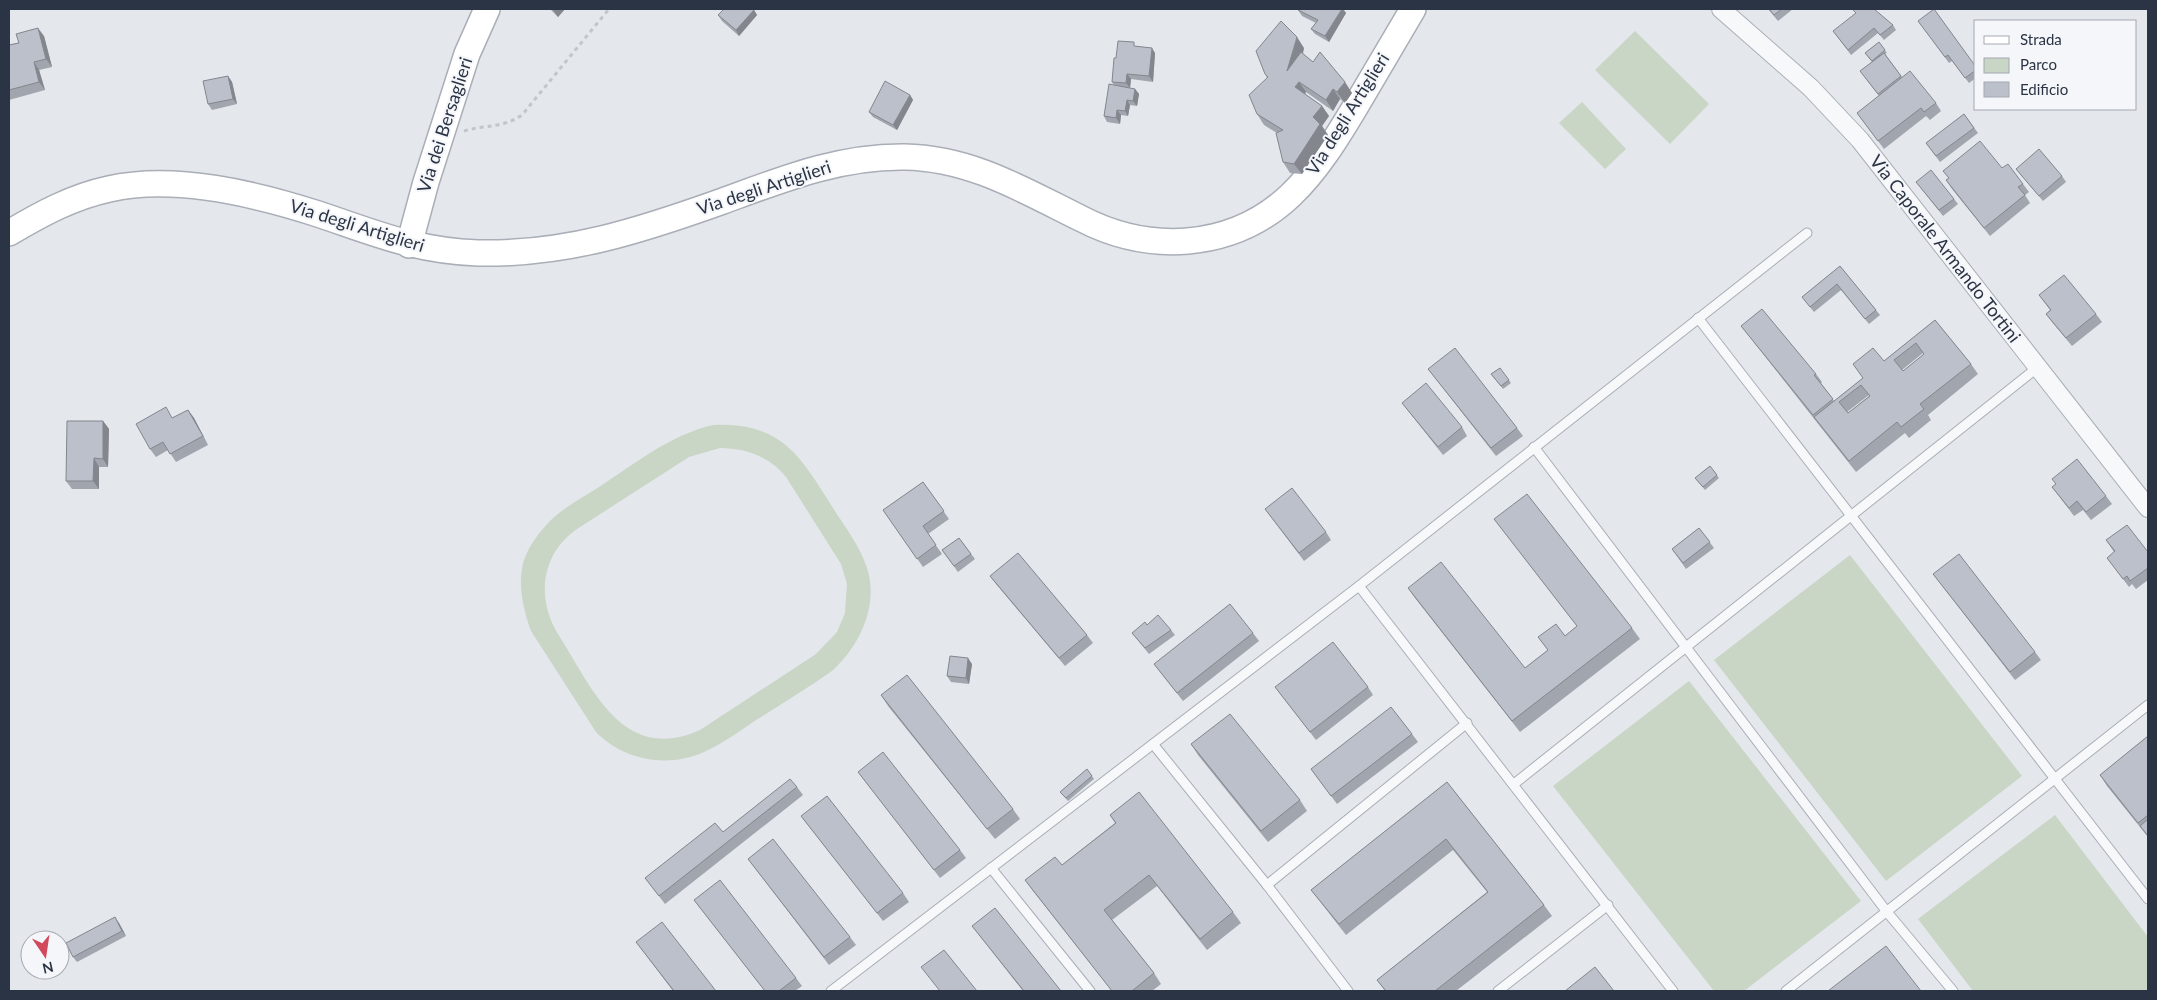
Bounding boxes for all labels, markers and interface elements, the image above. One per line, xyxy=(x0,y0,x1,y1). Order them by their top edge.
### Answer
legend xyxy=(1974,20,2137,110)
text: Strada xyxy=(2020,30,2062,48)
street label: Via degli Artiglieri xyxy=(1301,48,1393,179)
street label: Via dei Bersaglieri xyxy=(412,54,476,195)
text: Parco xyxy=(2020,55,2057,73)
text: Edificio xyxy=(2020,80,2068,98)
street label: Via Caporale Armando Tortini xyxy=(1866,150,2026,347)
street label: Via degli Artiglieri xyxy=(694,155,834,219)
street label: Via degli Artiglieri xyxy=(287,194,427,256)
north arrow xyxy=(20,930,70,980)
text: N xyxy=(41,959,55,978)

